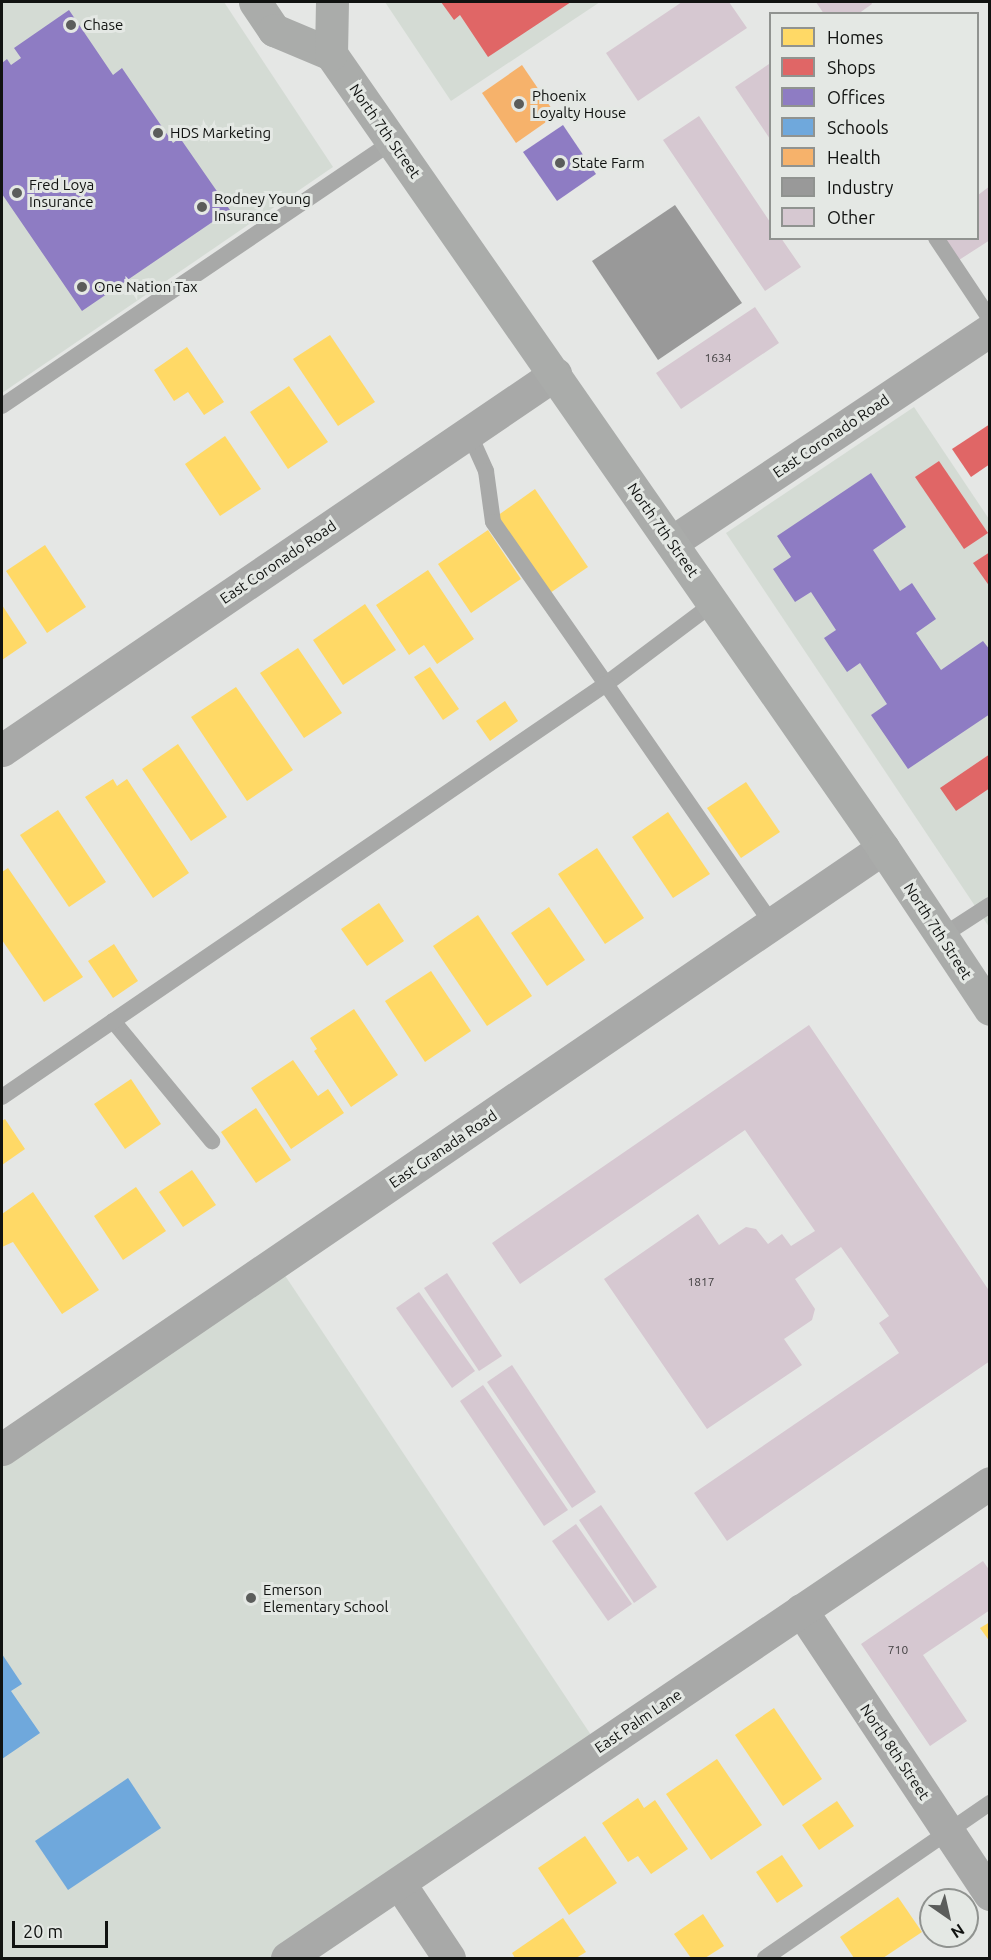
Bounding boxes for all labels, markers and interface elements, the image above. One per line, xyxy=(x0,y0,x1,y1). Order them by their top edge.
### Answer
legend xyxy=(769,12,979,240)
place label: Chase xyxy=(83,16,123,34)
marker: Chase xyxy=(64,18,78,32)
text: Homes xyxy=(827,27,883,47)
text: Shops xyxy=(827,57,876,77)
street label: North 7th Street xyxy=(346,80,424,182)
place label: Phoenix Loyalty House xyxy=(532,86,626,121)
text: Offices xyxy=(827,87,885,107)
marker: Phoenix Loyalty House xyxy=(510,95,528,113)
text: Schools xyxy=(827,117,889,137)
place label: HDS Marketing xyxy=(170,124,271,142)
marker: HDS Marketing xyxy=(151,126,165,140)
text: Health xyxy=(827,147,881,167)
place label: State Farm xyxy=(572,154,645,172)
marker: State Farm xyxy=(553,156,567,170)
place label: Fred Loya Insurance xyxy=(29,175,94,210)
text: Industry xyxy=(827,177,893,197)
marker: Fred Loya Insurance xyxy=(10,186,24,200)
place label: Rodney Young Insurance xyxy=(214,189,311,224)
marker: Rodney Young Insurance xyxy=(195,200,209,214)
text: Other xyxy=(827,207,875,227)
place label: One Nation Tax xyxy=(94,278,198,296)
marker: One Nation Tax xyxy=(75,280,89,294)
house number: 1634 xyxy=(704,351,732,365)
street label: East Coronado Road xyxy=(770,390,892,482)
street label: North 7th Street xyxy=(624,479,702,581)
street label: East Coronado Road xyxy=(217,516,339,608)
street label: North 7th Street xyxy=(900,879,976,983)
street label: East Granada Road xyxy=(386,1106,500,1192)
house number: 1817 xyxy=(687,1275,715,1289)
place label: Emerson Elementary School xyxy=(263,1580,389,1615)
marker: Emerson Elementary School xyxy=(244,1591,258,1605)
house number: 710 xyxy=(888,1643,908,1657)
street label: East Palm Lane xyxy=(591,1685,685,1757)
street label: North 8th Street xyxy=(856,1701,934,1803)
north arrow xyxy=(919,1888,979,1948)
scale bar xyxy=(15,1909,111,1947)
text: N xyxy=(948,1920,968,1942)
text: 20 m xyxy=(23,1921,63,1941)

